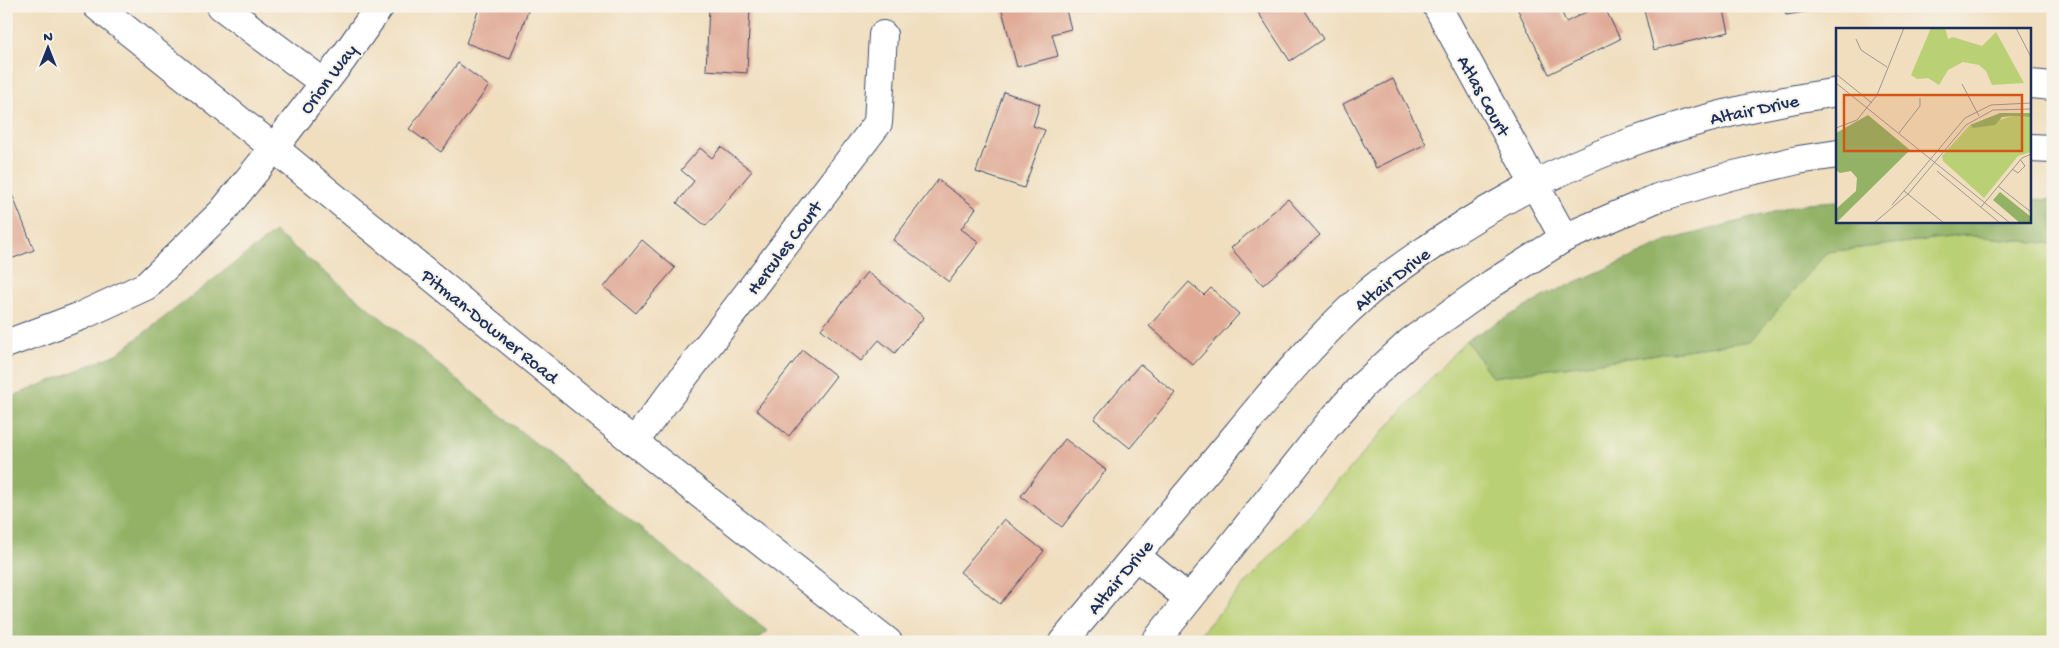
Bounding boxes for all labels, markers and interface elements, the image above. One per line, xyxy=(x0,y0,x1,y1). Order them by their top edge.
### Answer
north arrow xyxy=(22,22,72,72)
inset map xyxy=(1836,28,2032,222)
text: N xyxy=(43,29,53,46)
street label: Orion Way xyxy=(296,40,364,120)
street label: Atlas Court xyxy=(1450,52,1515,143)
street label: Altair Drive xyxy=(1708,91,1802,132)
street label: Hercules Court xyxy=(743,196,830,301)
street label: Altair Drive xyxy=(1350,244,1436,318)
street label: Pitman-Downer Road xyxy=(415,265,564,391)
street label: Altair Drive xyxy=(1084,536,1160,620)

